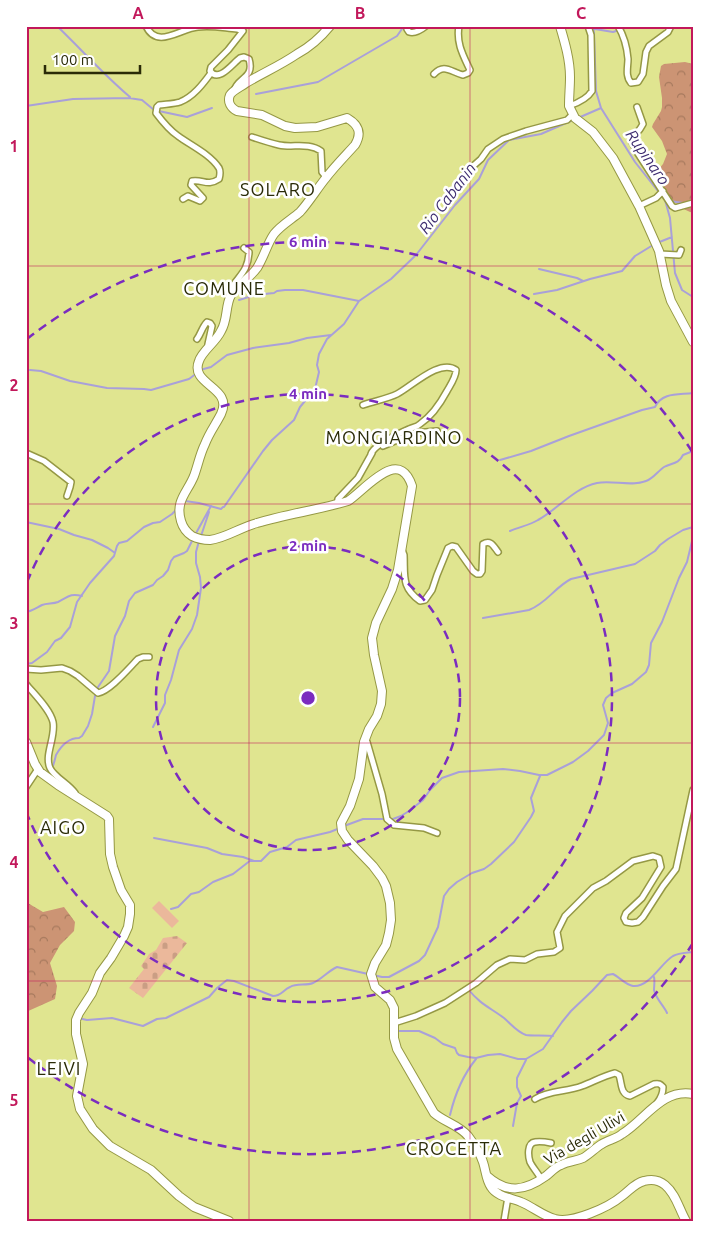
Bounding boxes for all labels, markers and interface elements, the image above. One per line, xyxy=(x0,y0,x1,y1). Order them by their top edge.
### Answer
text: A xyxy=(132,4,144,22)
text: B xyxy=(355,4,365,22)
text: C xyxy=(576,4,586,22)
scale bar xyxy=(45,42,140,74)
text: 100 m xyxy=(52,51,94,68)
water label: Rupinaro xyxy=(622,126,674,188)
text: 1 xyxy=(9,137,19,155)
water label: Rio Cabanin xyxy=(415,159,479,237)
district label: SOLARO xyxy=(240,179,316,199)
text: 6 min xyxy=(289,233,327,250)
district label: COMUNE xyxy=(183,278,265,298)
text: 2 xyxy=(9,376,19,394)
text: 4 min xyxy=(289,385,327,402)
district label: MONGIARDINO xyxy=(325,427,463,447)
text: 2 min xyxy=(289,537,327,554)
text: 3 xyxy=(9,614,19,632)
centre of rings xyxy=(299,689,317,707)
district label: AIGO xyxy=(40,817,86,837)
text: 4 xyxy=(9,853,19,871)
district label: LEIVI xyxy=(37,1058,81,1078)
text: 5 xyxy=(9,1091,19,1109)
street label: Via degli Ulivi xyxy=(541,1108,627,1168)
district label: CROCETTA xyxy=(406,1138,502,1158)

